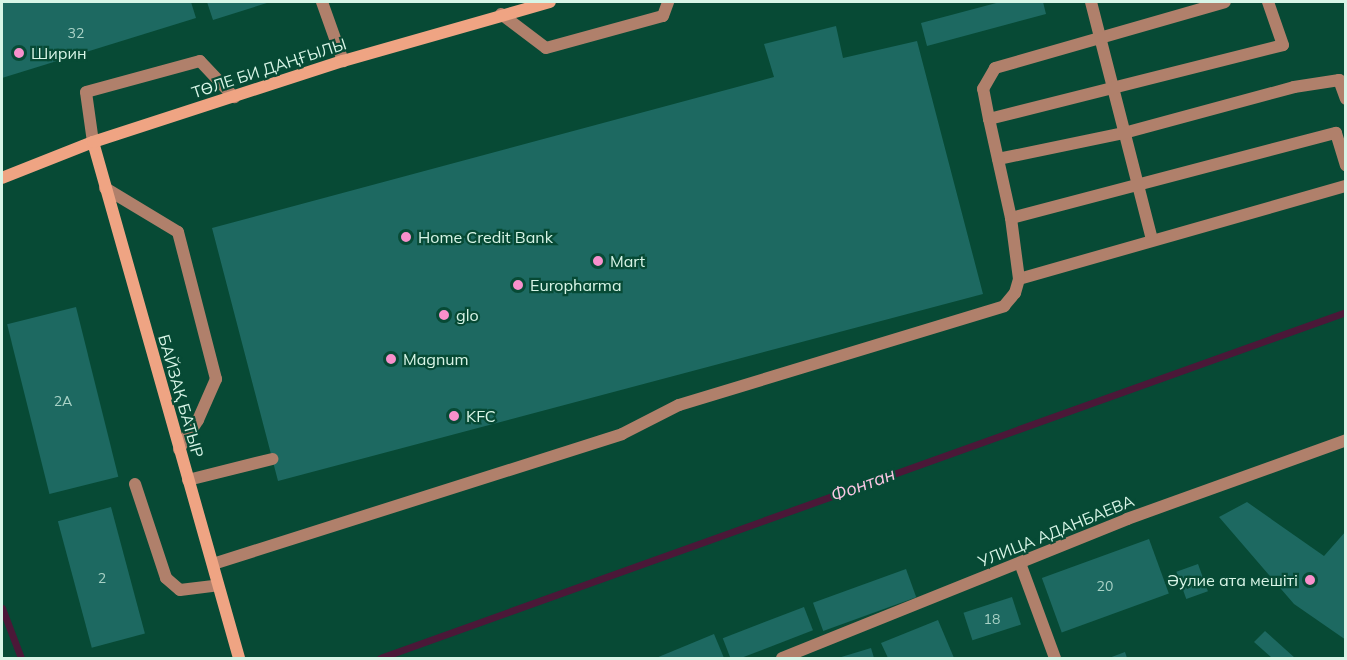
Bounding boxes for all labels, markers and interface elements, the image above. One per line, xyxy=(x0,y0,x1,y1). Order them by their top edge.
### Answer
house number: 32 xyxy=(68,25,84,41)
street label: ТӨЛЕ БИ ДАҢҒЫЛЫ xyxy=(189,34,349,102)
place label: Ширин xyxy=(31,43,87,63)
marker: Ширин xyxy=(12,46,26,60)
place label: Home Credit Bank xyxy=(418,227,553,247)
marker: Home Credit Bank xyxy=(399,230,413,244)
place label: Mart xyxy=(610,251,645,271)
marker: Mart xyxy=(591,254,605,268)
place label: Europharma xyxy=(530,275,622,295)
marker: Europharma xyxy=(511,278,525,292)
place label: glo xyxy=(456,305,479,325)
marker: glo xyxy=(437,308,451,322)
street label: БАЙЗАҚ БАТЫР xyxy=(154,332,208,460)
place label: Magnum xyxy=(403,349,469,369)
marker: Magnum xyxy=(384,352,398,366)
house number: 2А xyxy=(54,393,72,409)
place label: KFC xyxy=(466,406,496,426)
marker: KFC xyxy=(447,409,461,423)
water label: Фонтан xyxy=(828,463,898,507)
street label: УЛИЦА АДАНБАЕВА xyxy=(975,491,1137,571)
house number: 2 xyxy=(98,570,106,586)
place label: Әулие ата мешіті xyxy=(1167,570,1298,590)
marker: Әулие ата мешіті xyxy=(1303,573,1317,587)
house number: 20 xyxy=(1097,578,1113,594)
house number: 18 xyxy=(984,611,1000,627)

